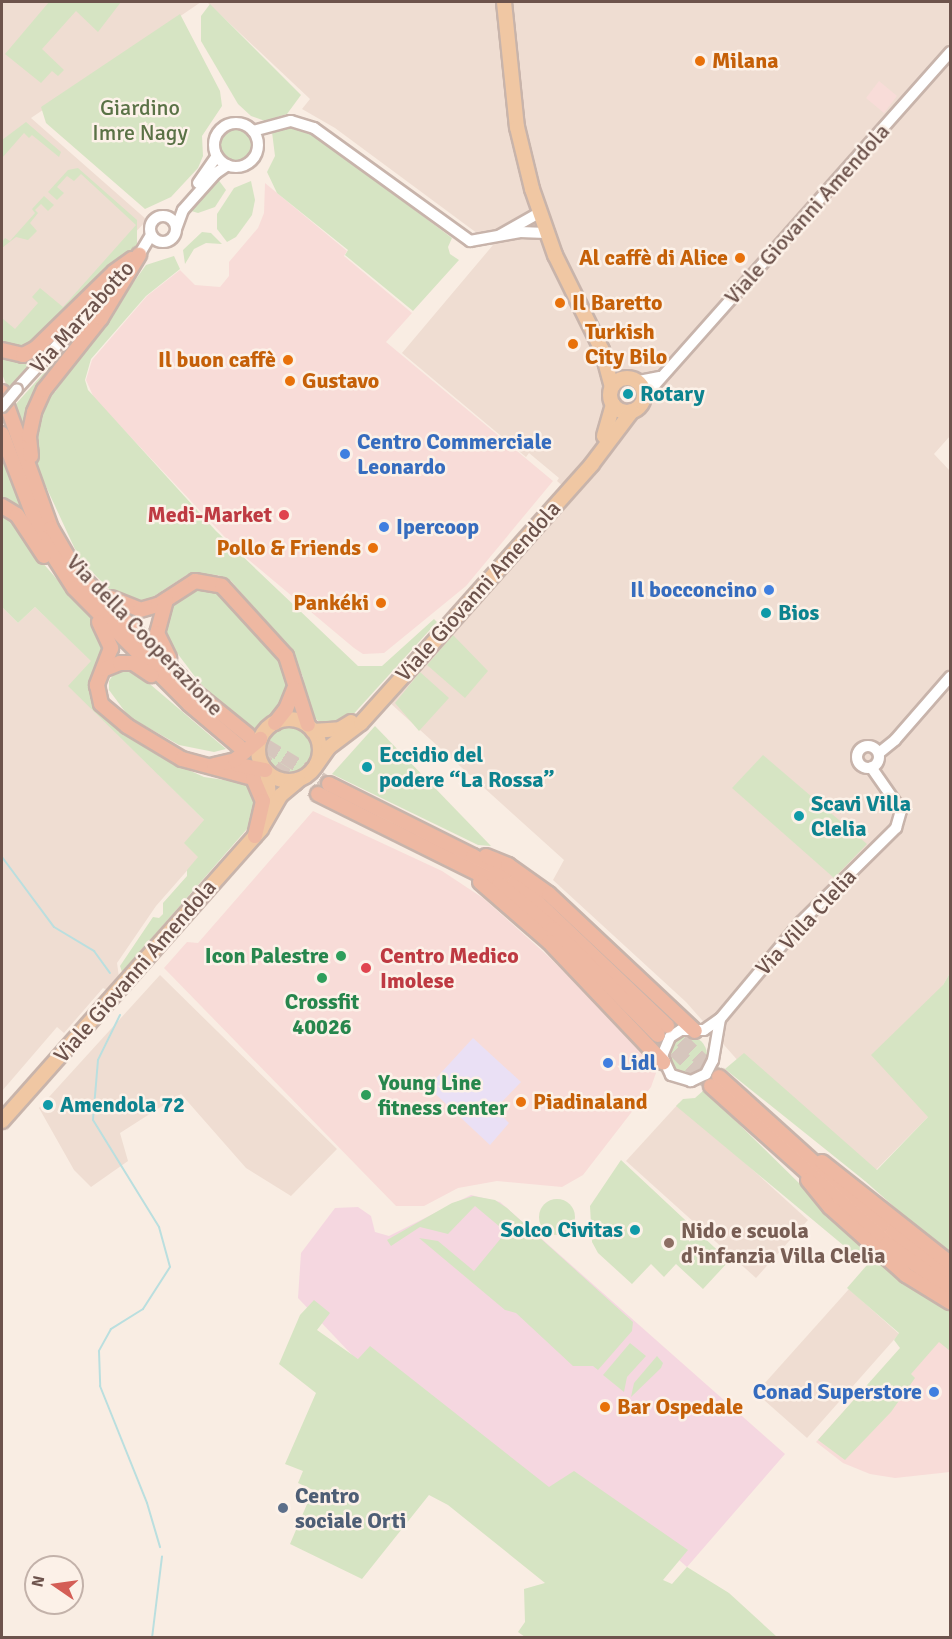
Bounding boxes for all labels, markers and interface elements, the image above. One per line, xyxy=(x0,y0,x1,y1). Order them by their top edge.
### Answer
place label: Milana xyxy=(712,48,778,74)
marker: Milana xyxy=(693,54,707,68)
park label: Giardino Imre Nagy xyxy=(92,94,188,146)
street label: Viale Giovanni Amendola xyxy=(719,118,895,310)
place label: Al caffè di Alice xyxy=(579,245,728,271)
marker: Al caffè di Alice xyxy=(733,251,747,265)
street label: Via Marzabotto xyxy=(25,255,139,379)
place label: Il Baretto xyxy=(572,290,663,316)
marker: Il Baretto xyxy=(553,296,567,310)
place label: Turkish City Bilo xyxy=(585,318,667,370)
marker: Turkish City Bilo xyxy=(566,337,580,351)
place label: Il buon caffè xyxy=(158,347,276,373)
marker: Il buon caffè xyxy=(281,353,295,367)
place label: Gustavo xyxy=(302,368,379,394)
marker: Gustavo xyxy=(283,374,297,388)
place label: Rotary xyxy=(640,381,705,407)
marker: Rotary xyxy=(621,387,635,401)
place label: Centro Commerciale Leonardo xyxy=(357,428,552,480)
marker: Centro Commerciale Leonardo xyxy=(338,447,352,461)
street label: Viale Giovanni Amendola xyxy=(390,495,566,687)
place label: Medi-Market xyxy=(147,502,272,528)
marker: Medi-Market xyxy=(277,508,291,522)
place label: Ipercoop xyxy=(396,514,479,540)
marker: Ipercoop xyxy=(377,520,391,534)
place label: Pollo & Friends xyxy=(217,535,361,561)
marker: Pollo & Friends xyxy=(366,541,380,555)
street label: Via della Cooperazione xyxy=(61,549,229,721)
place label: Il bocconcino xyxy=(630,577,757,603)
marker: Il bocconcino xyxy=(762,583,776,597)
place label: Pankéki xyxy=(293,590,369,616)
marker: Pankéki xyxy=(374,596,388,610)
place label: Bios xyxy=(778,600,819,626)
marker: Bios xyxy=(759,606,773,620)
place label: Eccidio del podere “La Rossa” xyxy=(379,741,554,792)
marker: Eccidio del podere “La Rossa” xyxy=(360,760,374,774)
place label: Scavi Villa Clelia xyxy=(811,790,911,842)
marker: Scavi Villa Clelia xyxy=(792,809,806,823)
street label: Via Villa Clelia xyxy=(750,863,862,981)
street label: Viale Giovanni Amendola xyxy=(48,874,222,1068)
place label: Centro Medico Imolese xyxy=(380,942,519,993)
place label: Icon Palestre xyxy=(205,943,329,969)
marker: Icon Palestre xyxy=(334,949,348,963)
marker: Centro Medico Imolese xyxy=(357,959,375,977)
marker: Crossfit 40026 xyxy=(315,971,329,985)
place label: Crossfit 40026 xyxy=(285,988,359,1040)
place label: Lidl xyxy=(620,1050,656,1076)
marker: Lidl xyxy=(601,1056,615,1070)
place label: Young Line fitness center xyxy=(378,1069,508,1120)
marker: Young Line fitness center xyxy=(359,1088,373,1102)
place label: Piadinaland xyxy=(533,1089,648,1115)
place label: Amendola 72 xyxy=(60,1092,185,1118)
marker: Piadinaland xyxy=(514,1095,528,1109)
marker: Amendola 72 xyxy=(41,1098,55,1112)
place label: Solco Civitas xyxy=(500,1217,623,1243)
place label: Nido e scuola d'infanzia Villa Clelia xyxy=(681,1217,885,1268)
marker: Solco Civitas xyxy=(628,1223,642,1237)
marker: Nido e scuola d'infanzia Villa Clelia xyxy=(662,1236,676,1250)
place label: Conad Superstore xyxy=(753,1379,922,1405)
marker: Conad Superstore xyxy=(927,1385,941,1399)
place label: Bar Ospedale xyxy=(617,1394,743,1420)
marker: Bar Ospedale xyxy=(598,1400,612,1414)
place label: Centro sociale Orti xyxy=(295,1482,406,1534)
marker: Centro sociale Orti xyxy=(276,1501,290,1515)
north arrow xyxy=(24,1555,84,1615)
text: N xyxy=(27,1574,49,1589)

